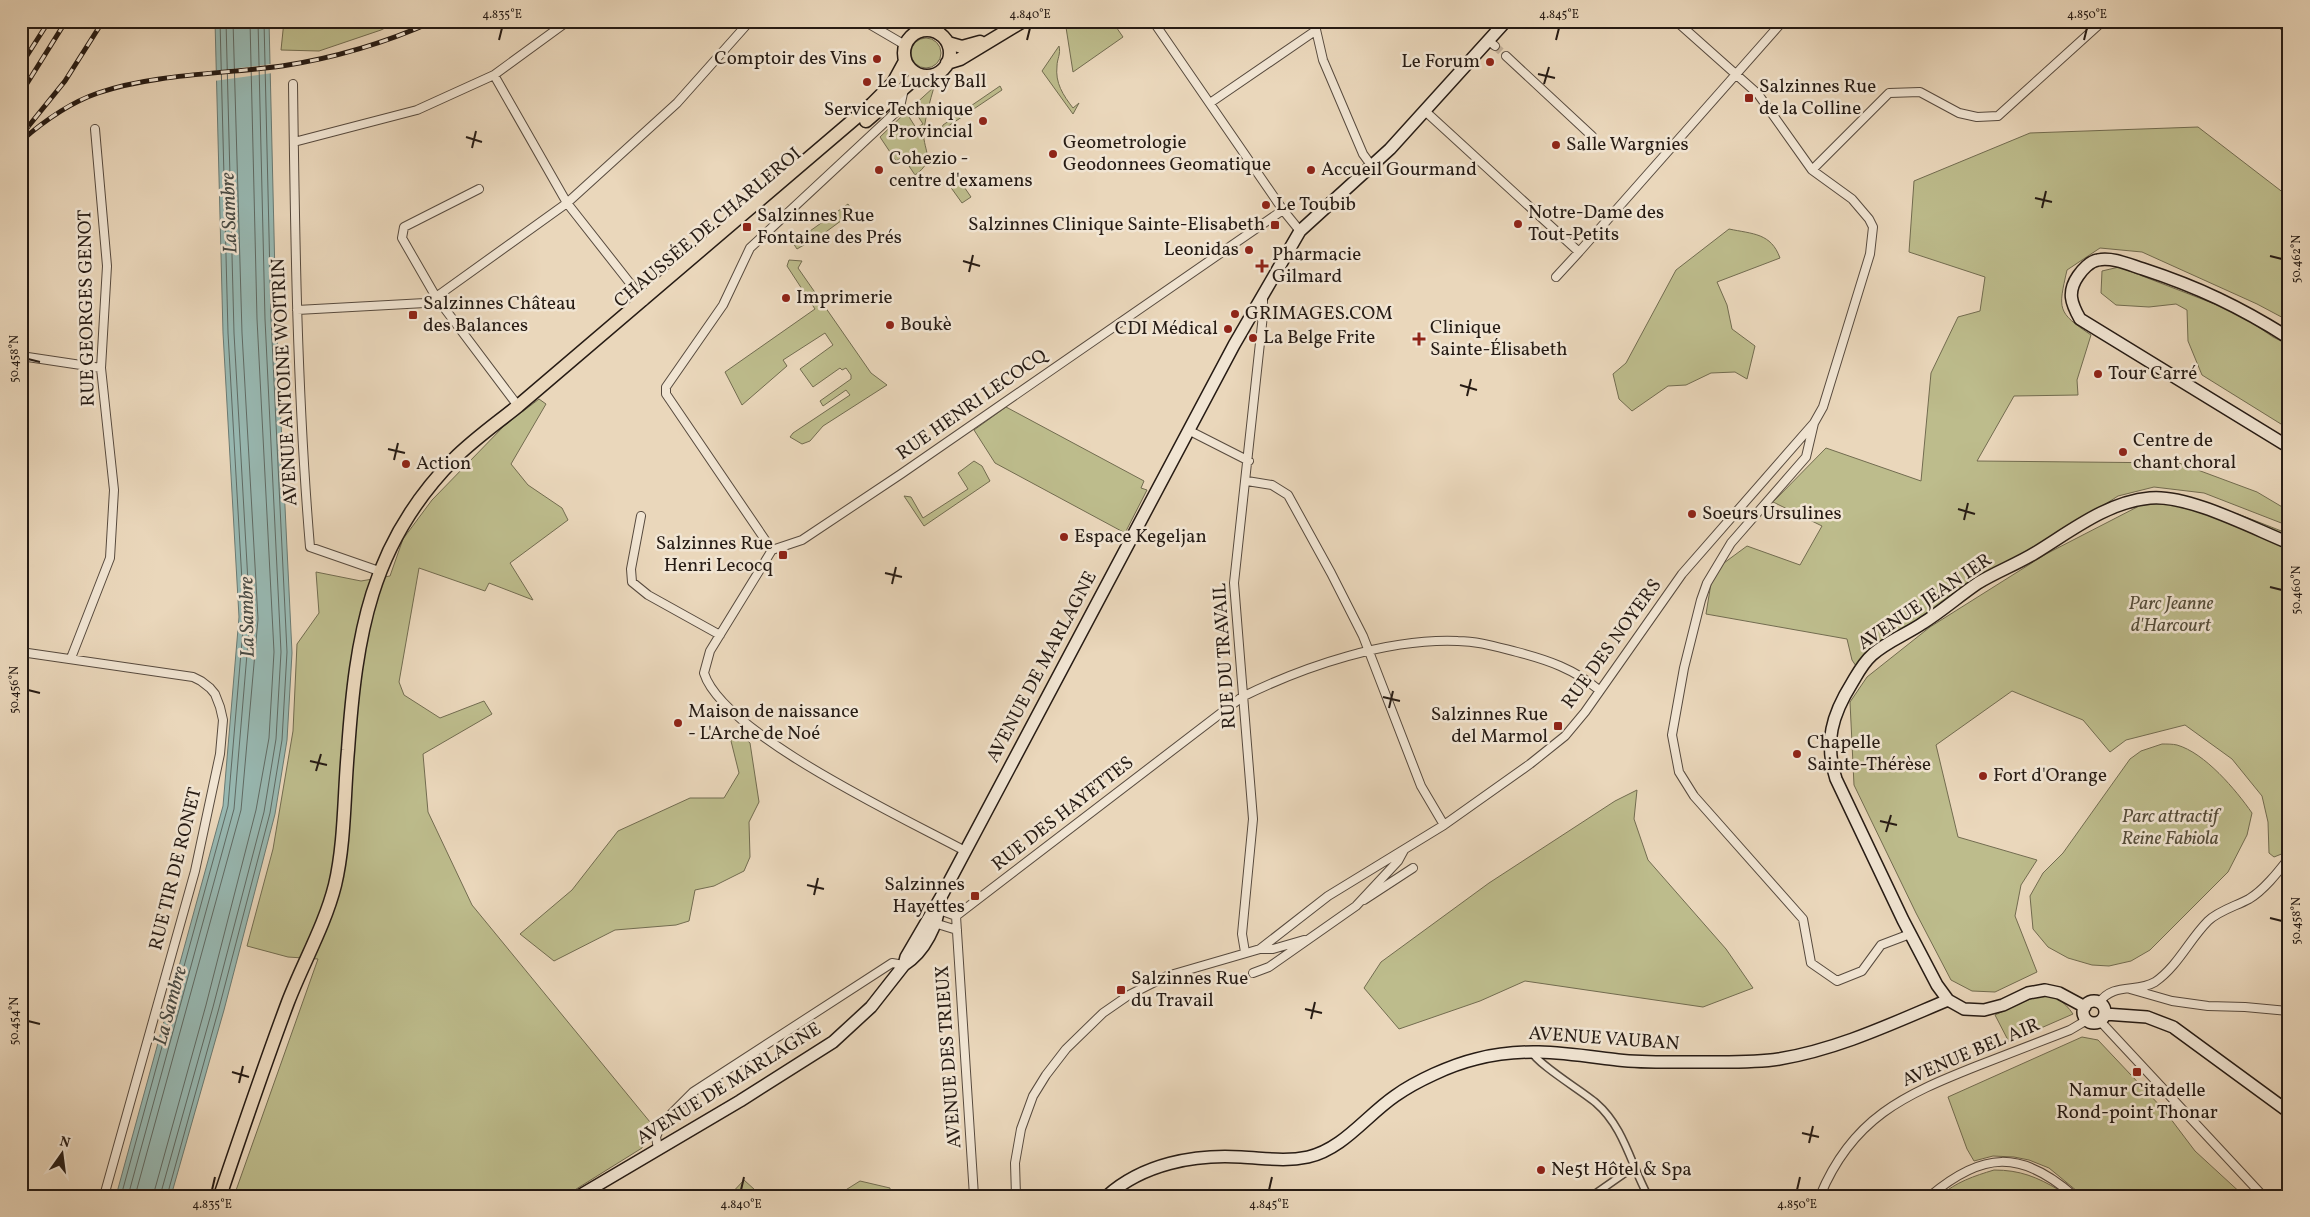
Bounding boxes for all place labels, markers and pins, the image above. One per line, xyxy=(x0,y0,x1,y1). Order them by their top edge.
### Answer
place label: Comptoir des Vins xyxy=(714,46,867,72)
place label: Le Forum xyxy=(1401,49,1480,75)
marker: Comptoir des Vins xyxy=(871,53,883,65)
marker: Le Forum xyxy=(1484,56,1496,68)
place label: Le Lucky Ball xyxy=(877,69,987,95)
place label: Salzinnes Rue de la Colline xyxy=(1759,74,1876,122)
marker: Le Lucky Ball xyxy=(861,76,873,88)
marker: Salzinnes Rue de la Colline xyxy=(1743,92,1755,104)
place label: Service Technique Provincial xyxy=(824,97,973,145)
marker: Service Technique Provincial xyxy=(977,115,989,127)
place label: Geometrologie Geodonnees Geomatique xyxy=(1063,130,1271,178)
place label: Salle Wargnies xyxy=(1566,132,1689,158)
marker: Salle Wargnies xyxy=(1550,139,1562,151)
place label: Cohezio - centre d'examens xyxy=(889,146,1033,194)
marker: Geometrologie Geodonnees Geomatique xyxy=(1047,148,1059,160)
place label: Accueil Gourmand xyxy=(1321,157,1477,183)
marker: Cohezio - centre d'examens xyxy=(873,164,885,176)
marker: Accueil Gourmand xyxy=(1305,164,1317,176)
place label: Le Toubib xyxy=(1276,192,1356,218)
marker: Le Toubib xyxy=(1260,199,1272,211)
place label: Notre-Dame des Tout-Petits xyxy=(1528,200,1664,248)
place label: Salzinnes Rue Fontaine des Prés xyxy=(757,203,902,251)
place label: Salzinnes Clinique Sainte-Elisabeth xyxy=(968,212,1265,238)
marker: Notre-Dame des Tout-Petits xyxy=(1512,218,1524,230)
marker: Salzinnes Clinique Sainte-Elisabeth xyxy=(1269,219,1281,231)
marker: Salzinnes Rue Fontaine des Prés xyxy=(741,221,753,233)
place label: Leonidas xyxy=(1164,237,1239,263)
place label: Pharmacie Gilmard xyxy=(1272,242,1361,290)
marker: Leonidas xyxy=(1243,244,1255,256)
marker: Pharmacie Gilmard xyxy=(1256,260,1268,272)
place label: Imprimerie xyxy=(796,285,893,311)
place label: Salzinnes Château des Balances xyxy=(423,291,576,339)
marker: Imprimerie xyxy=(780,292,792,304)
place label: GRIMAGES.COM xyxy=(1245,301,1393,327)
marker: GRIMAGES.COM xyxy=(1229,308,1241,320)
marker: Salzinnes Château des Balances xyxy=(407,309,419,321)
place label: Boukè xyxy=(900,312,952,338)
place label: Clinique Sainte-Élisabeth xyxy=(1430,315,1568,363)
place label: CDI Médical xyxy=(1115,316,1218,342)
marker: Boukè xyxy=(884,319,896,331)
marker: CDI Médical xyxy=(1222,323,1234,335)
place label: La Belge Frite xyxy=(1263,325,1375,351)
marker: La Belge Frite xyxy=(1247,332,1259,344)
marker: Clinique Sainte-Élisabeth xyxy=(1412,332,1426,346)
place label: Tour Carré xyxy=(2108,361,2197,387)
marker: Tour Carré xyxy=(2092,368,2104,380)
place label: Centre de chant choral xyxy=(2133,428,2236,476)
marker: Centre de chant choral xyxy=(2117,446,2129,458)
place label: Action xyxy=(416,451,471,477)
marker: Action xyxy=(400,458,412,470)
place label: Soeurs Ursulines xyxy=(1702,501,1842,527)
marker: Soeurs Ursulines xyxy=(1686,508,1698,520)
place label: Espace Kegeljan xyxy=(1074,524,1207,550)
place label: Salzinnes Rue Henri Lecocq xyxy=(656,531,774,579)
marker: Espace Kegeljan xyxy=(1058,531,1070,543)
marker: Salzinnes Rue Henri Lecocq xyxy=(777,549,789,561)
place label: Maison de naissance - L'Arche de Noé xyxy=(688,699,859,747)
place label: Salzinnes Rue del Marmol xyxy=(1431,702,1548,750)
marker: Maison de naissance - L'Arche de Noé xyxy=(672,717,684,729)
marker: Salzinnes Rue del Marmol xyxy=(1552,720,1564,732)
place label: Chapelle Sainte-Thérèse xyxy=(1807,730,1931,778)
marker: Chapelle Sainte-Thérèse xyxy=(1791,748,1803,760)
place label: Fort d'Orange xyxy=(1993,763,2107,789)
marker: Fort d'Orange xyxy=(1977,770,1989,782)
place label: Salzinnes Hayettes xyxy=(884,872,965,920)
marker: Salzinnes Hayettes xyxy=(969,890,981,902)
place label: Salzinnes Rue du Travail xyxy=(1131,966,1248,1014)
marker: Salzinnes Rue du Travail xyxy=(1115,984,1127,996)
marker: Namur Citadelle Rond-point Thonar xyxy=(2131,1066,2143,1078)
place label: Namur Citadelle Rond-point Thonar xyxy=(2056,1078,2218,1126)
place label: Ne5t Hôtel & Spa xyxy=(1551,1157,1692,1183)
marker: Ne5t Hôtel & Spa xyxy=(1535,1164,1547,1176)

